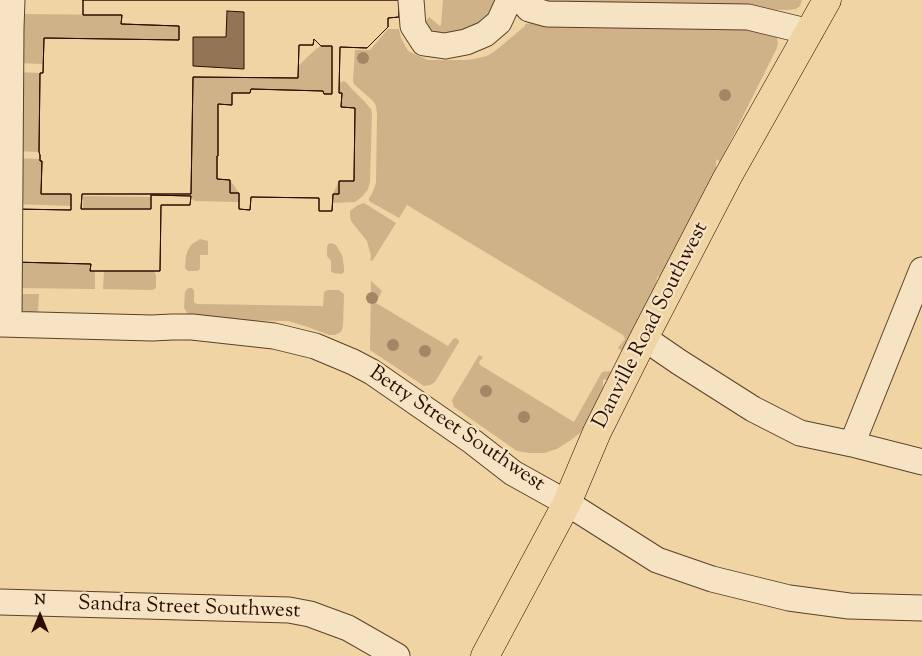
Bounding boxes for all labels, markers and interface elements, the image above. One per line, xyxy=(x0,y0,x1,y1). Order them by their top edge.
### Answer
street label: Danville Road Southwest xyxy=(589,219,715,433)
street label: Betty Street Southwest xyxy=(363,362,549,498)
north arrow xyxy=(15,591,65,641)
text: N xyxy=(34,591,46,611)
street label: Sandra Street Southwest xyxy=(77,593,301,625)

